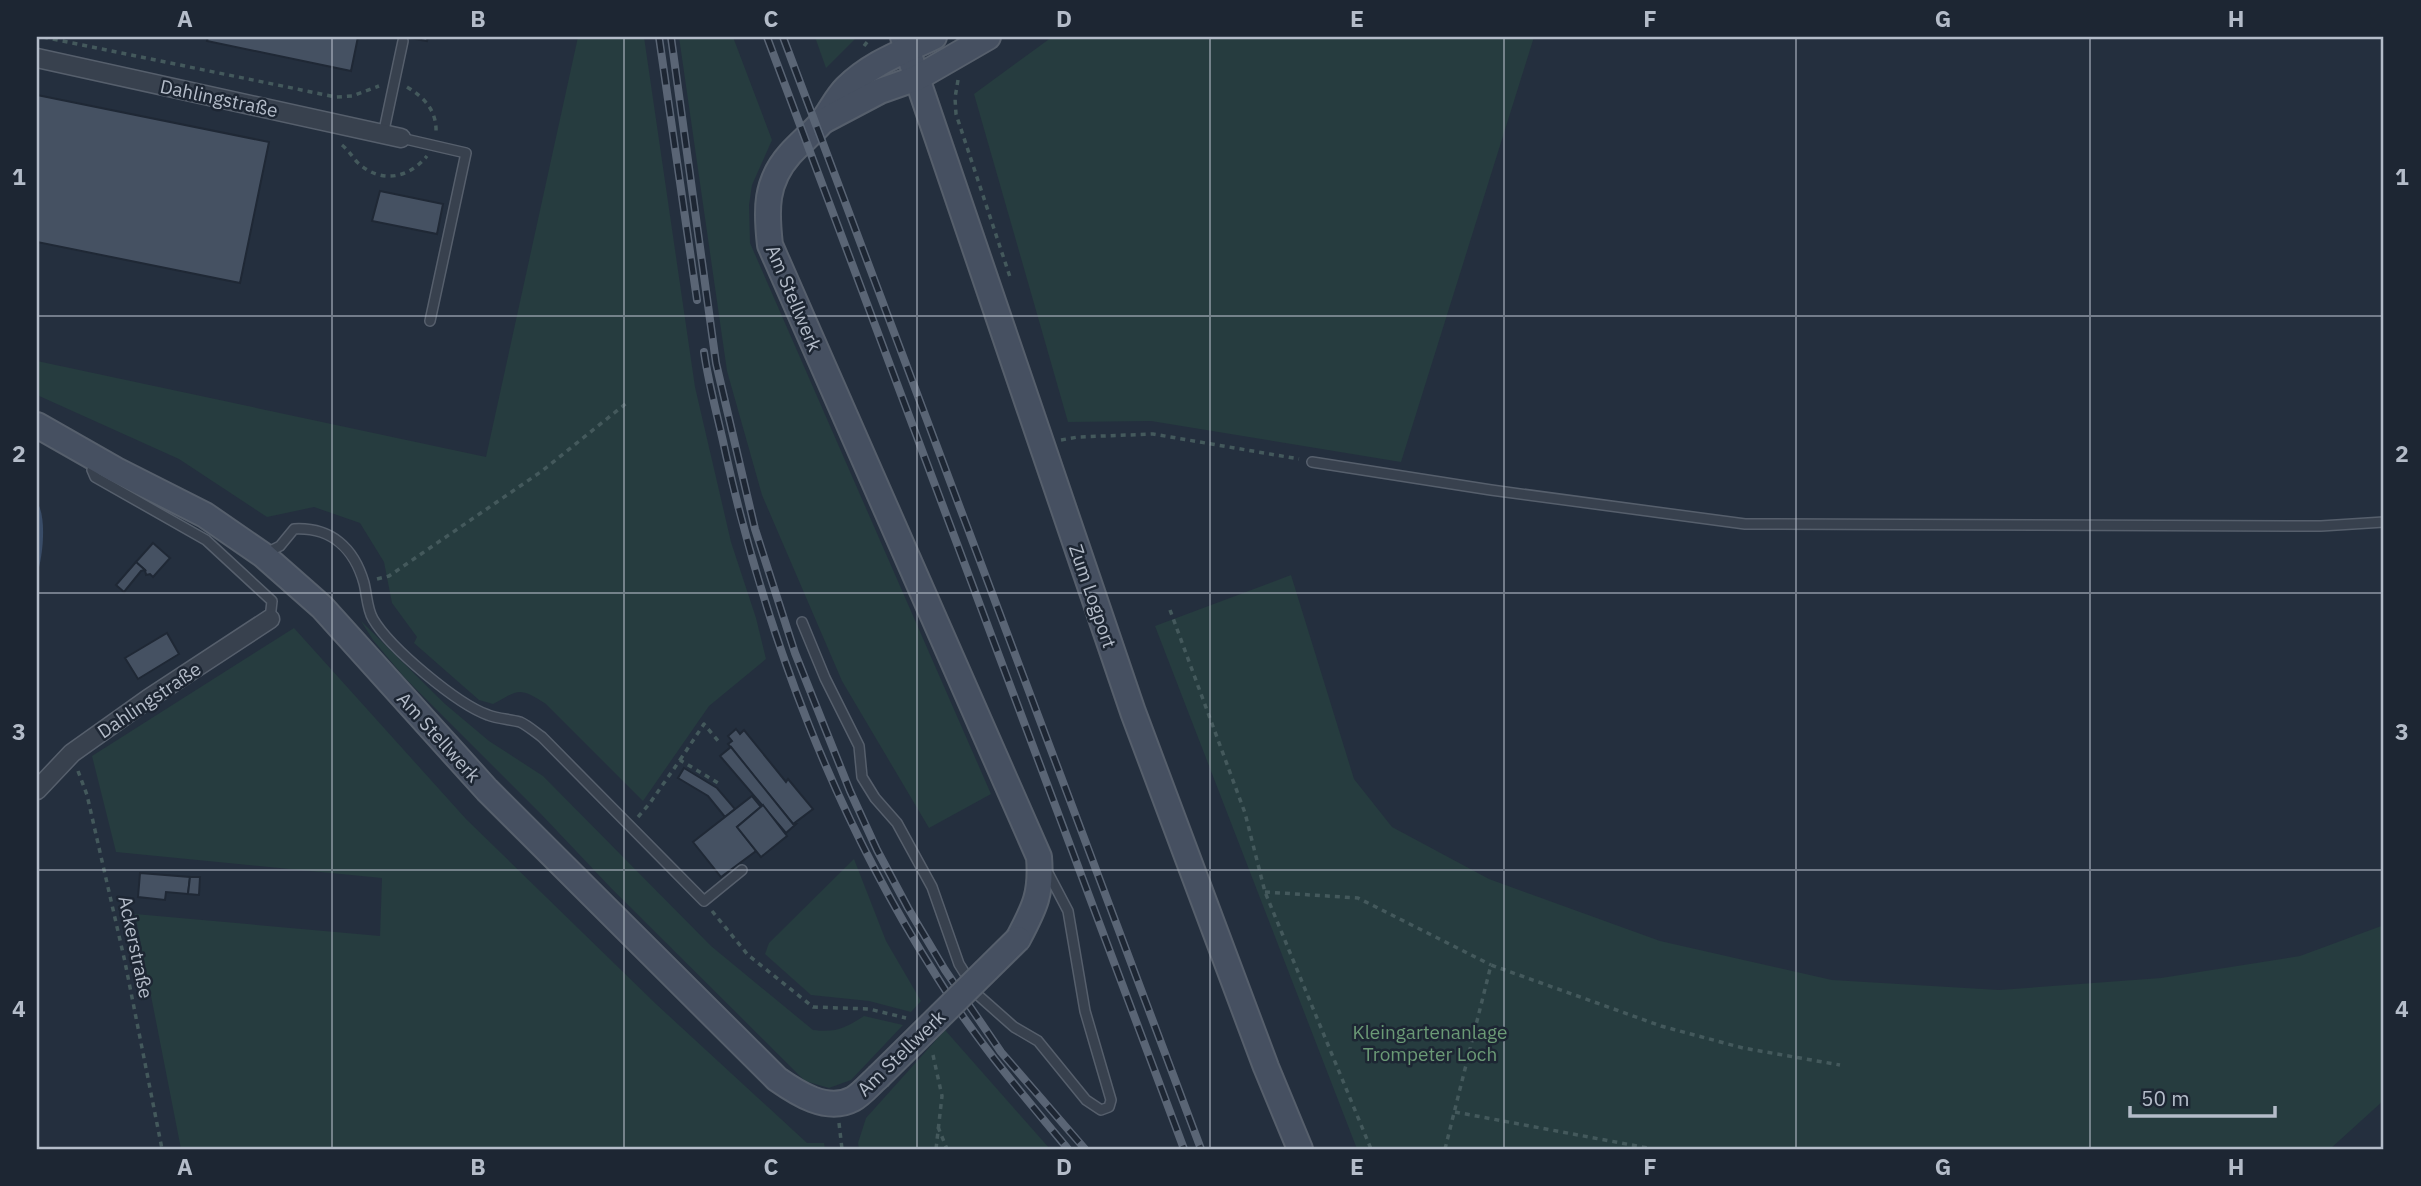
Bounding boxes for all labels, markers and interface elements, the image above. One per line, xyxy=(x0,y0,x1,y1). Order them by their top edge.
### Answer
text: A xyxy=(177,3,193,33)
text: B xyxy=(470,3,486,33)
text: C xyxy=(764,3,779,33)
text: D xyxy=(1056,3,1072,33)
text: E xyxy=(1350,3,1364,33)
text: F xyxy=(1643,3,1657,33)
text: G xyxy=(1935,3,1951,33)
text: H xyxy=(2228,3,2244,33)
street label: Dahlingstraße xyxy=(158,74,280,122)
text: 1 xyxy=(12,161,26,191)
text: 1 xyxy=(2395,161,2409,191)
street label: Am Stellwerk xyxy=(761,241,827,355)
text: 2 xyxy=(12,438,26,468)
text: 2 xyxy=(2395,438,2409,468)
street label: Zum Logport xyxy=(1064,541,1122,651)
street label: Dahlingstraße xyxy=(93,657,205,743)
street label: Am Stellwerk xyxy=(392,687,486,787)
text: 3 xyxy=(12,716,26,746)
text: 3 xyxy=(2395,716,2409,746)
street label: Ackerstraße xyxy=(113,894,159,1000)
text: 4 xyxy=(12,993,26,1023)
text: 4 xyxy=(2395,993,2409,1023)
street label: Am Stellwerk xyxy=(852,1005,950,1101)
park label: Kleingartenanlage Trompeter Loch xyxy=(1353,1020,1507,1066)
scale bar xyxy=(2130,1074,2276,1118)
text: 50 m xyxy=(2141,1084,2190,1112)
text: A xyxy=(177,1151,193,1181)
text: B xyxy=(470,1151,486,1181)
text: C xyxy=(764,1151,779,1181)
text: D xyxy=(1056,1151,1072,1181)
text: E xyxy=(1350,1151,1364,1181)
text: F xyxy=(1643,1151,1657,1181)
text: G xyxy=(1935,1151,1951,1181)
text: H xyxy=(2228,1151,2244,1181)

